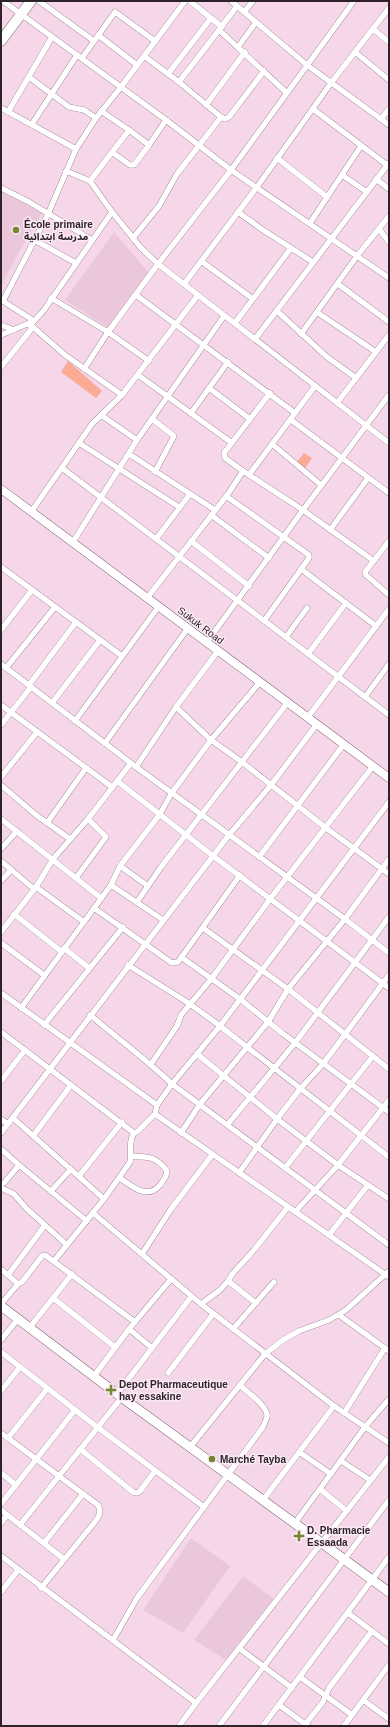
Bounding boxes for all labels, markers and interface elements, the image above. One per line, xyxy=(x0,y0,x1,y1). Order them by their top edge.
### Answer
place label: École primaire مدرسة ابتدائية xyxy=(24,218,93,243)
marker: École primaire مدرسة ابتدائية xyxy=(11,225,21,235)
street label: Sukuk Road xyxy=(176,605,226,646)
place label: Depot Pharmaceutique hay essakine xyxy=(119,1379,228,1402)
marker: Depot Pharmaceutique hay essakine xyxy=(106,1385,116,1395)
marker: Marché Tayba xyxy=(207,1454,217,1464)
place label: Marché Tayba xyxy=(220,1454,286,1465)
place label: D. Pharmacie Essaada xyxy=(307,1525,371,1548)
marker: D. Pharmacie Essaada xyxy=(294,1531,304,1541)

